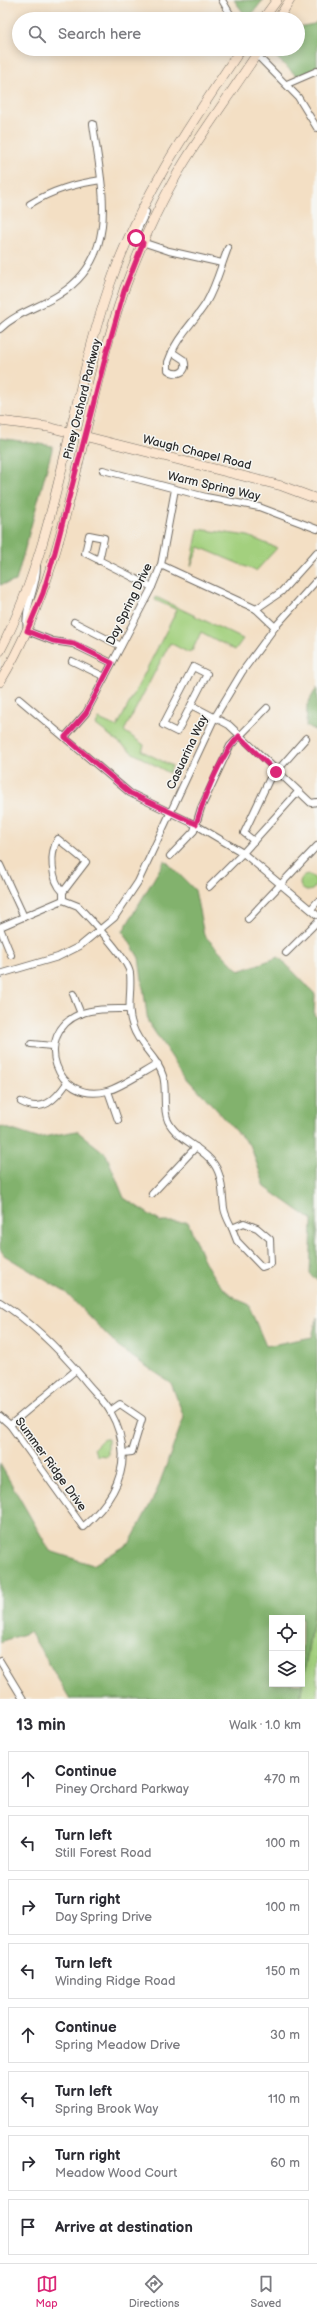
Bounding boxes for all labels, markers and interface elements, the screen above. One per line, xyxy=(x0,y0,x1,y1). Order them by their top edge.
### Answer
search box xyxy=(12,12,305,56)
icon: search xyxy=(26,23,48,45)
text: Search here xyxy=(58,25,141,44)
route start xyxy=(127,229,145,247)
street label: Piney Orchard Parkway xyxy=(60,337,105,461)
street label: Waugh Chapel Road xyxy=(141,432,253,473)
street label: Warm Spring Way xyxy=(166,469,262,505)
street label: Day Spring Drive xyxy=(103,561,156,648)
street label: Casuarina Way xyxy=(164,712,212,792)
route end xyxy=(267,763,285,781)
street label: Summer Ridge Drive xyxy=(12,1414,90,1514)
map controls xyxy=(269,1615,305,1687)
button: locate xyxy=(269,1615,305,1651)
button: layers xyxy=(269,1651,305,1687)
text: 13 min xyxy=(16,1715,66,1735)
text: Walk · 1.0 km xyxy=(229,1717,301,1733)
text: Continue xyxy=(55,1762,117,1781)
icon: ahead xyxy=(17,1768,39,1790)
text: 470 m xyxy=(264,1771,300,1787)
text: Piney Orchard Parkway xyxy=(55,1781,189,1797)
text: Turn left xyxy=(55,1826,112,1845)
icon: left xyxy=(17,1832,39,1854)
text: 100 m xyxy=(265,1835,300,1851)
text: Still Forest Road xyxy=(55,1845,151,1861)
text: Turn right xyxy=(55,1890,120,1909)
icon: right xyxy=(17,1896,39,1918)
text: 100 m xyxy=(265,1899,300,1915)
text: Day Spring Drive xyxy=(55,1909,152,1925)
text: Turn left xyxy=(55,1954,112,1973)
icon: left xyxy=(17,1960,39,1982)
text: 150 m xyxy=(266,1963,300,1979)
text: Winding Ridge Road xyxy=(55,1973,175,1989)
text: Continue xyxy=(55,2018,117,2037)
icon: ahead xyxy=(17,2024,39,2046)
text: 30 m xyxy=(270,2027,300,2043)
text: Spring Meadow Drive xyxy=(55,2037,180,2053)
text: Turn left xyxy=(55,2082,112,2101)
icon: left xyxy=(17,2088,39,2110)
text: 110 m xyxy=(268,2091,300,2107)
text: Spring Brook Way xyxy=(55,2101,158,2117)
text: Turn right xyxy=(55,2146,120,2165)
icon: right xyxy=(17,2152,39,2174)
text: 60 m xyxy=(270,2155,300,2171)
text: Meadow Wood Court xyxy=(55,2165,177,2181)
icon: arrive xyxy=(17,2216,39,2238)
text: Arrive at destination xyxy=(55,2218,193,2237)
tab: Map xyxy=(36,2273,58,2310)
tab: Directions xyxy=(129,2273,179,2310)
tab: Saved xyxy=(251,2273,281,2310)

